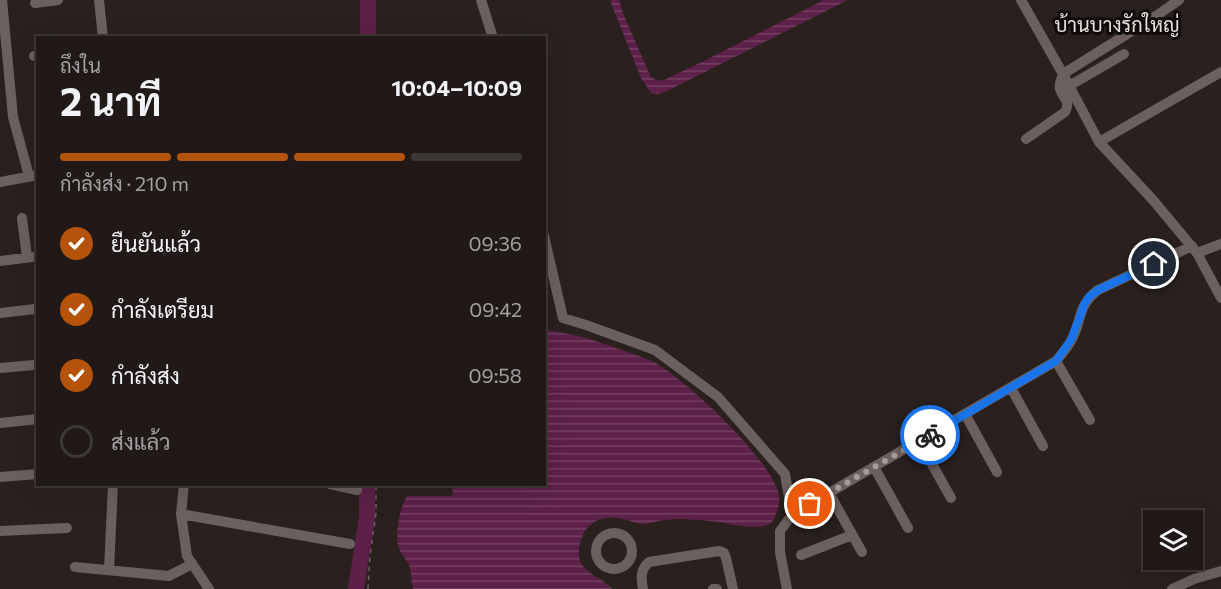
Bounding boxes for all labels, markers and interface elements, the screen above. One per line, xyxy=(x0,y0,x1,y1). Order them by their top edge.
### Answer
district label: บ้านบางรักใหญ่ xyxy=(1054,12,1180,37)
text: ถึงใน xyxy=(60,53,101,77)
text: 10:04–10:09 xyxy=(391,74,522,101)
text: 2 นาที xyxy=(60,76,161,124)
text: กำลังส่ง · 210 m xyxy=(60,171,189,195)
icon: check xyxy=(60,227,93,260)
text: ยืนยันแล้ว xyxy=(111,230,201,257)
text: 09:36 xyxy=(469,231,522,255)
pin xyxy=(1128,238,1179,289)
icon: home xyxy=(1137,247,1170,280)
icon: check xyxy=(60,293,93,326)
text: กำลังเตรียม xyxy=(111,296,214,323)
text: 09:42 xyxy=(469,297,522,321)
icon: check xyxy=(60,359,93,392)
text: กำลังส่ง xyxy=(111,362,180,389)
text: 09:58 xyxy=(468,363,522,387)
courier xyxy=(900,405,960,465)
icon: bike xyxy=(914,419,947,452)
text: ส่งแล้ว xyxy=(111,428,171,455)
pin xyxy=(784,478,835,529)
icon: bag xyxy=(793,487,826,520)
map controls xyxy=(1143,510,1203,570)
button: layers xyxy=(1143,510,1203,570)

